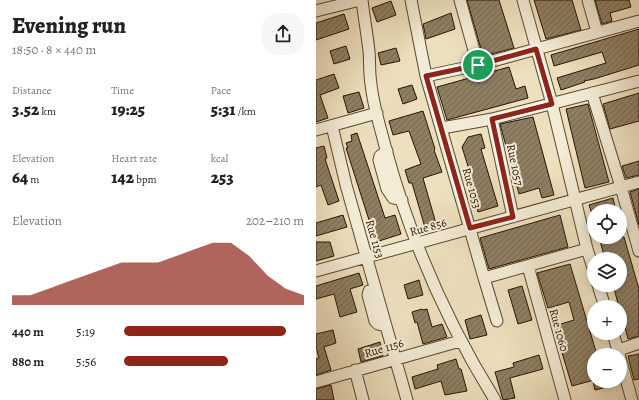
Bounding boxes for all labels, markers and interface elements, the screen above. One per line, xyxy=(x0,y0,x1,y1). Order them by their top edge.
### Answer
text: Evening run xyxy=(12,11,126,41)
button: share xyxy=(262,13,304,55)
text: 18:50 · 8 × 440 m xyxy=(12,41,96,58)
pin xyxy=(461,48,495,82)
icon: arrive xyxy=(467,54,489,76)
text: Distance xyxy=(12,83,51,98)
text: Time xyxy=(111,83,134,98)
text: Pace xyxy=(211,83,231,98)
text: 3.52 xyxy=(12,98,39,121)
text: 19:25 xyxy=(111,98,145,121)
text: 5:31 xyxy=(211,98,236,121)
text: km xyxy=(39,104,56,119)
text: /km xyxy=(236,104,256,119)
street label: Rue 1057 xyxy=(503,143,527,188)
text: Elevation xyxy=(12,151,54,166)
text: Heart rate xyxy=(111,151,157,166)
text: kcal xyxy=(211,151,228,166)
text: 64 xyxy=(12,166,28,189)
text: 142 xyxy=(111,166,134,189)
text: 253 xyxy=(211,166,234,189)
street label: Rue 1053 xyxy=(459,166,485,210)
text: m xyxy=(28,172,39,187)
text: bpm xyxy=(134,172,157,187)
map controls xyxy=(587,204,627,388)
button: locate xyxy=(587,204,627,244)
text: Elevation xyxy=(12,212,62,229)
text: 202–210 m xyxy=(246,212,304,229)
street label: Rue 856 xyxy=(408,214,449,240)
street label: Rue 1153 xyxy=(362,218,388,260)
button: layers xyxy=(587,252,627,292)
button: + xyxy=(587,300,627,340)
street label: Rue 1060 xyxy=(546,307,572,353)
text: 440 m xyxy=(12,323,44,340)
text: 5:19 xyxy=(76,323,95,340)
street label: Rue 1156 xyxy=(363,335,406,361)
button: − xyxy=(587,348,627,388)
text: 880 m xyxy=(12,353,44,370)
text: 5:56 xyxy=(76,353,96,370)

